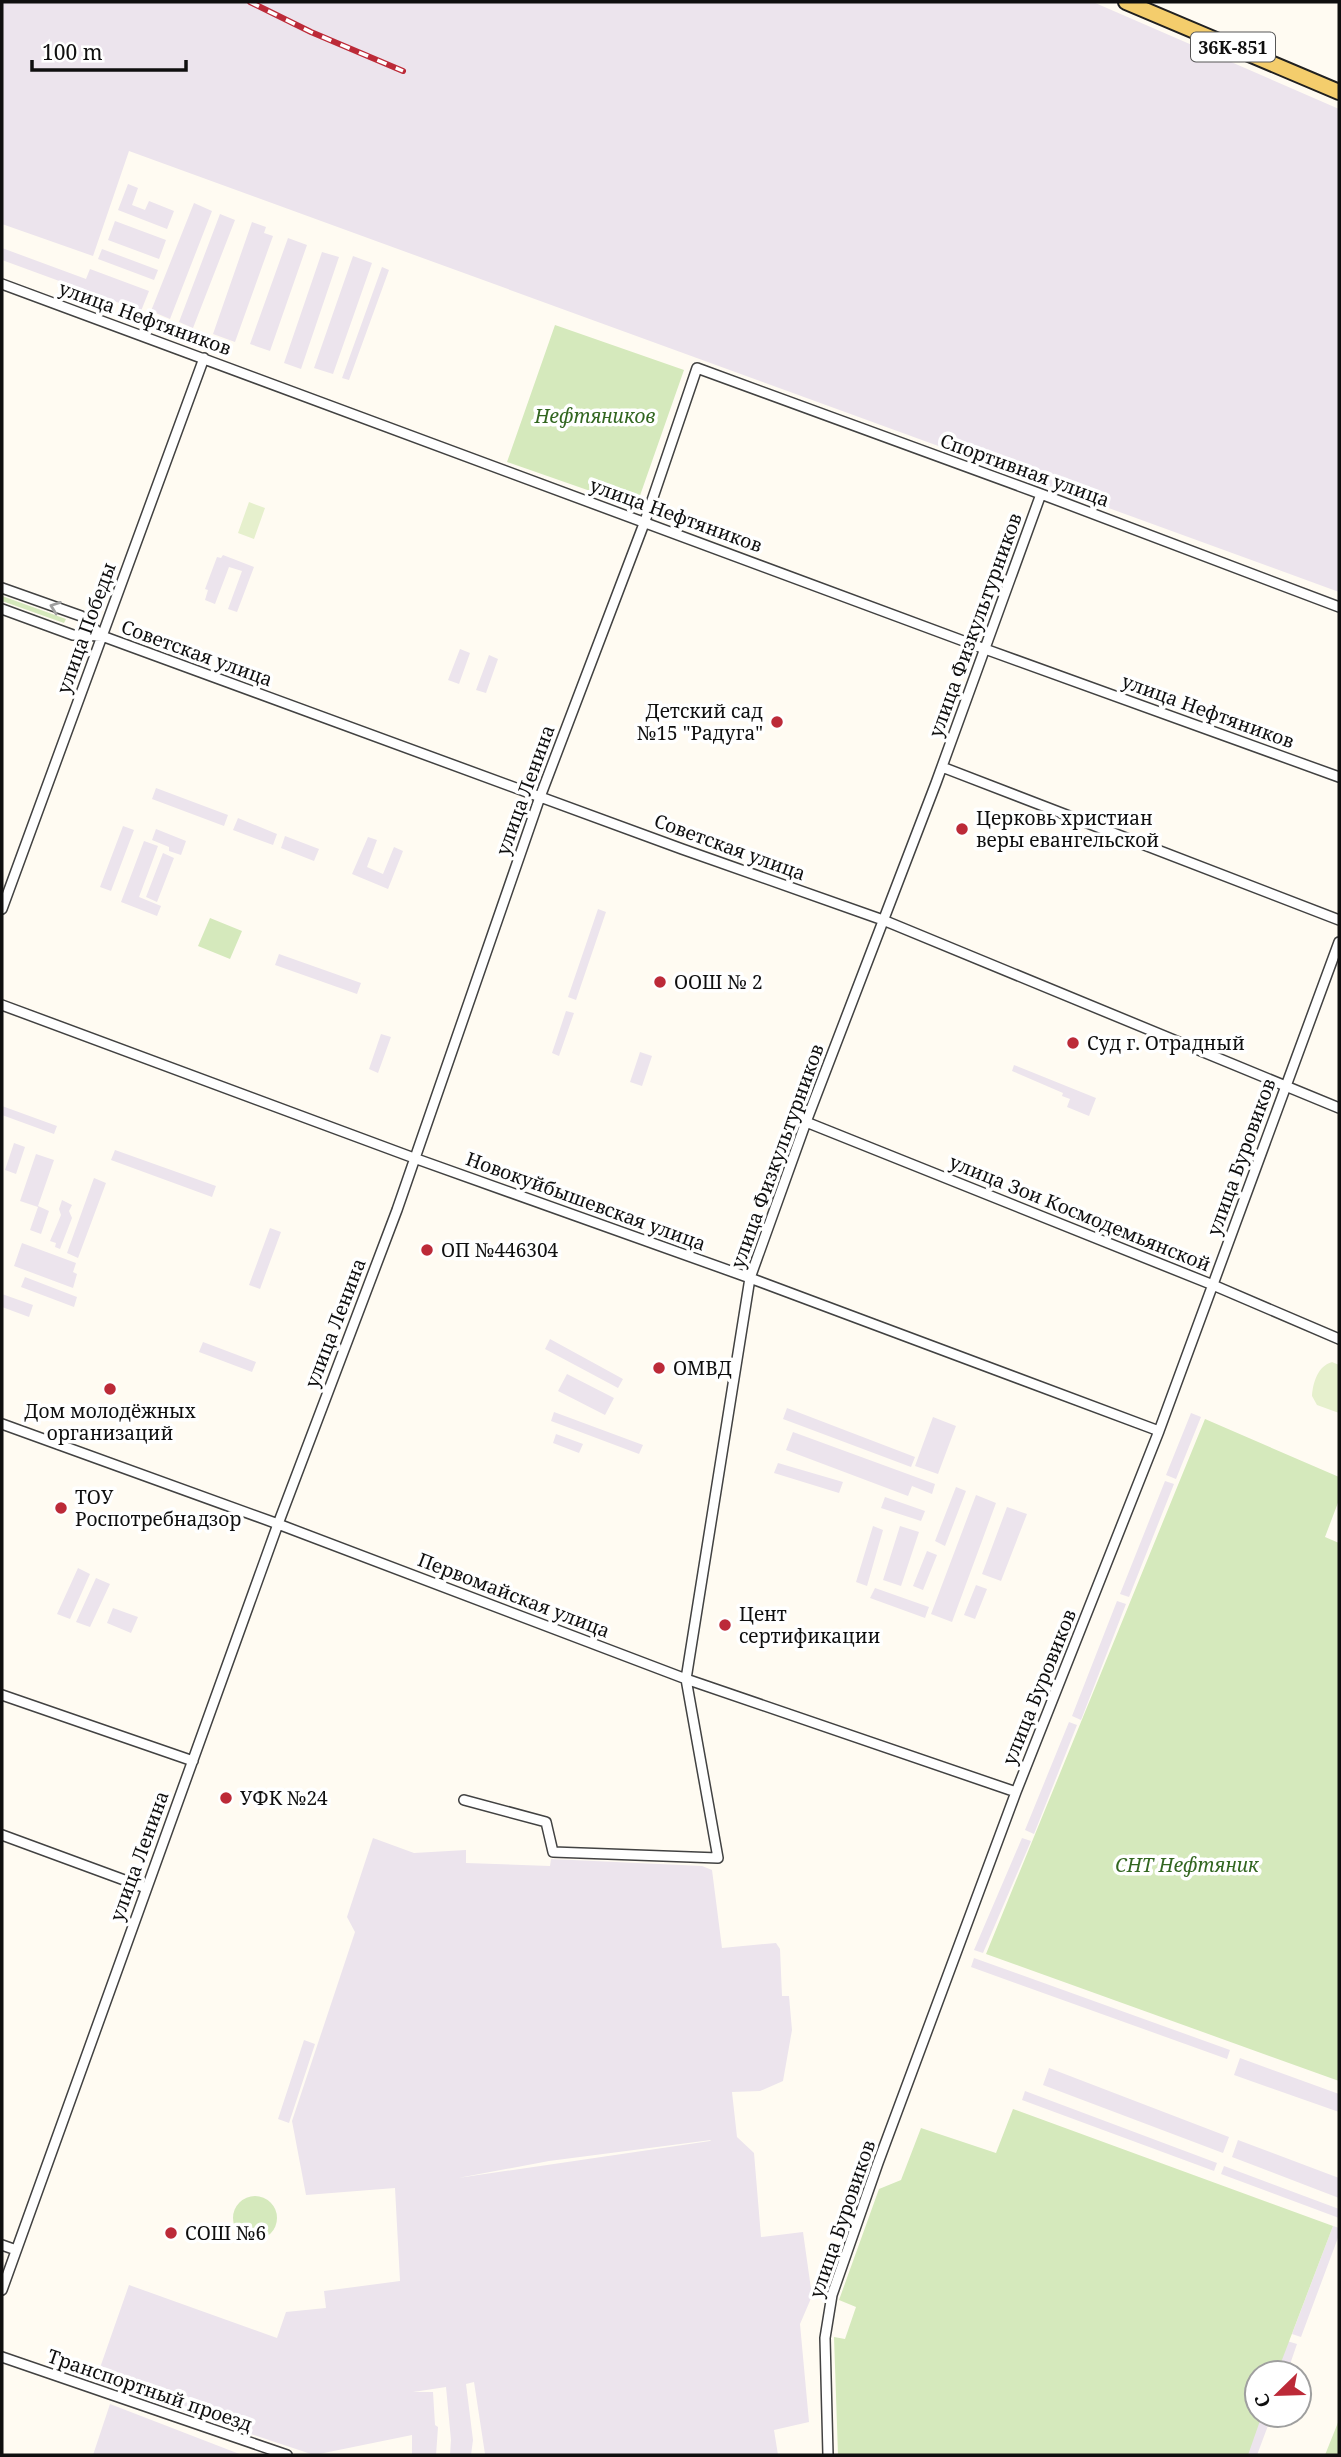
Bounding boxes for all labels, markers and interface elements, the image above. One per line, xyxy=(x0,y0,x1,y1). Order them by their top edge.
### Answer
scale bar xyxy=(32,28,186,72)
road number: 36К-851 xyxy=(1191,32,1275,62)
text: 100 m xyxy=(42,38,103,66)
street label: улица Нефтяников xyxy=(55,275,235,361)
park label: Нефтяников xyxy=(533,403,656,429)
street label: Спортивная улица xyxy=(937,427,1113,513)
street label: улица Нефтяников xyxy=(586,472,766,558)
street label: улица Физкультурников xyxy=(922,509,1028,741)
street label: улица Победы xyxy=(50,559,122,697)
one-way arrow xyxy=(50,601,62,615)
street label: Советская улица xyxy=(118,614,276,692)
street label: улица Нефтяников xyxy=(1118,668,1298,754)
place label: Детский сад №15 "Радуга" xyxy=(637,698,763,746)
marker: Детский сад №15 "Радуга" xyxy=(769,714,785,730)
street label: улица Ленина xyxy=(489,721,561,859)
place label: Церковь христиан веры евангельской xyxy=(976,805,1159,853)
street label: Советская улица xyxy=(651,808,809,886)
marker: Церковь христиан веры евангельской xyxy=(954,821,970,837)
place label: ООШ № 2 xyxy=(674,969,763,995)
marker: ООШ № 2 xyxy=(652,974,668,990)
place label: Суд г. Отрадный xyxy=(1087,1030,1245,1056)
marker: Суд г. Отрадный xyxy=(1065,1035,1081,1051)
street label: улица Физкультурников xyxy=(724,1040,830,1272)
street label: улица Буровиков xyxy=(1200,1075,1282,1239)
street label: Новокуйбышевская улица xyxy=(462,1145,710,1257)
street label: улица Зои Космодемьянской xyxy=(945,1149,1215,1278)
place label: ОП №446304 xyxy=(441,1237,559,1263)
marker: ОП №446304 xyxy=(419,1242,435,1258)
street label: улица Ленина xyxy=(298,1254,372,1392)
place label: ОМВД xyxy=(673,1355,732,1381)
marker: ОМВД xyxy=(651,1360,667,1376)
marker: Дом молодёжных организаций xyxy=(102,1381,118,1397)
place label: Дом молодёжных организаций xyxy=(24,1398,196,1446)
place label: ТОУ Роспотребнадзор xyxy=(75,1484,241,1532)
marker: ТОУ Роспотребнадзор xyxy=(53,1500,69,1516)
street label: Первомайская улица xyxy=(414,1546,614,1644)
place label: Цент сертификации xyxy=(739,1601,881,1649)
street label: улица Буровиков xyxy=(996,1605,1082,1769)
marker: Цент сертификации xyxy=(717,1617,733,1633)
place label: УФК №24 xyxy=(240,1785,328,1811)
street label: улица Ленина xyxy=(103,1787,175,1925)
marker: УФК №24 xyxy=(218,1790,234,1806)
park label: СНТ Нефтяник xyxy=(1115,1852,1260,1878)
street label: улица Буровиков xyxy=(803,2136,881,2302)
place label: СОШ №6 xyxy=(185,2220,266,2246)
marker: СОШ №6 xyxy=(163,2225,179,2241)
street label: Транспортный проезд xyxy=(44,2343,256,2437)
north arrow xyxy=(1243,2359,1313,2429)
text: С xyxy=(1248,2390,1277,2411)

